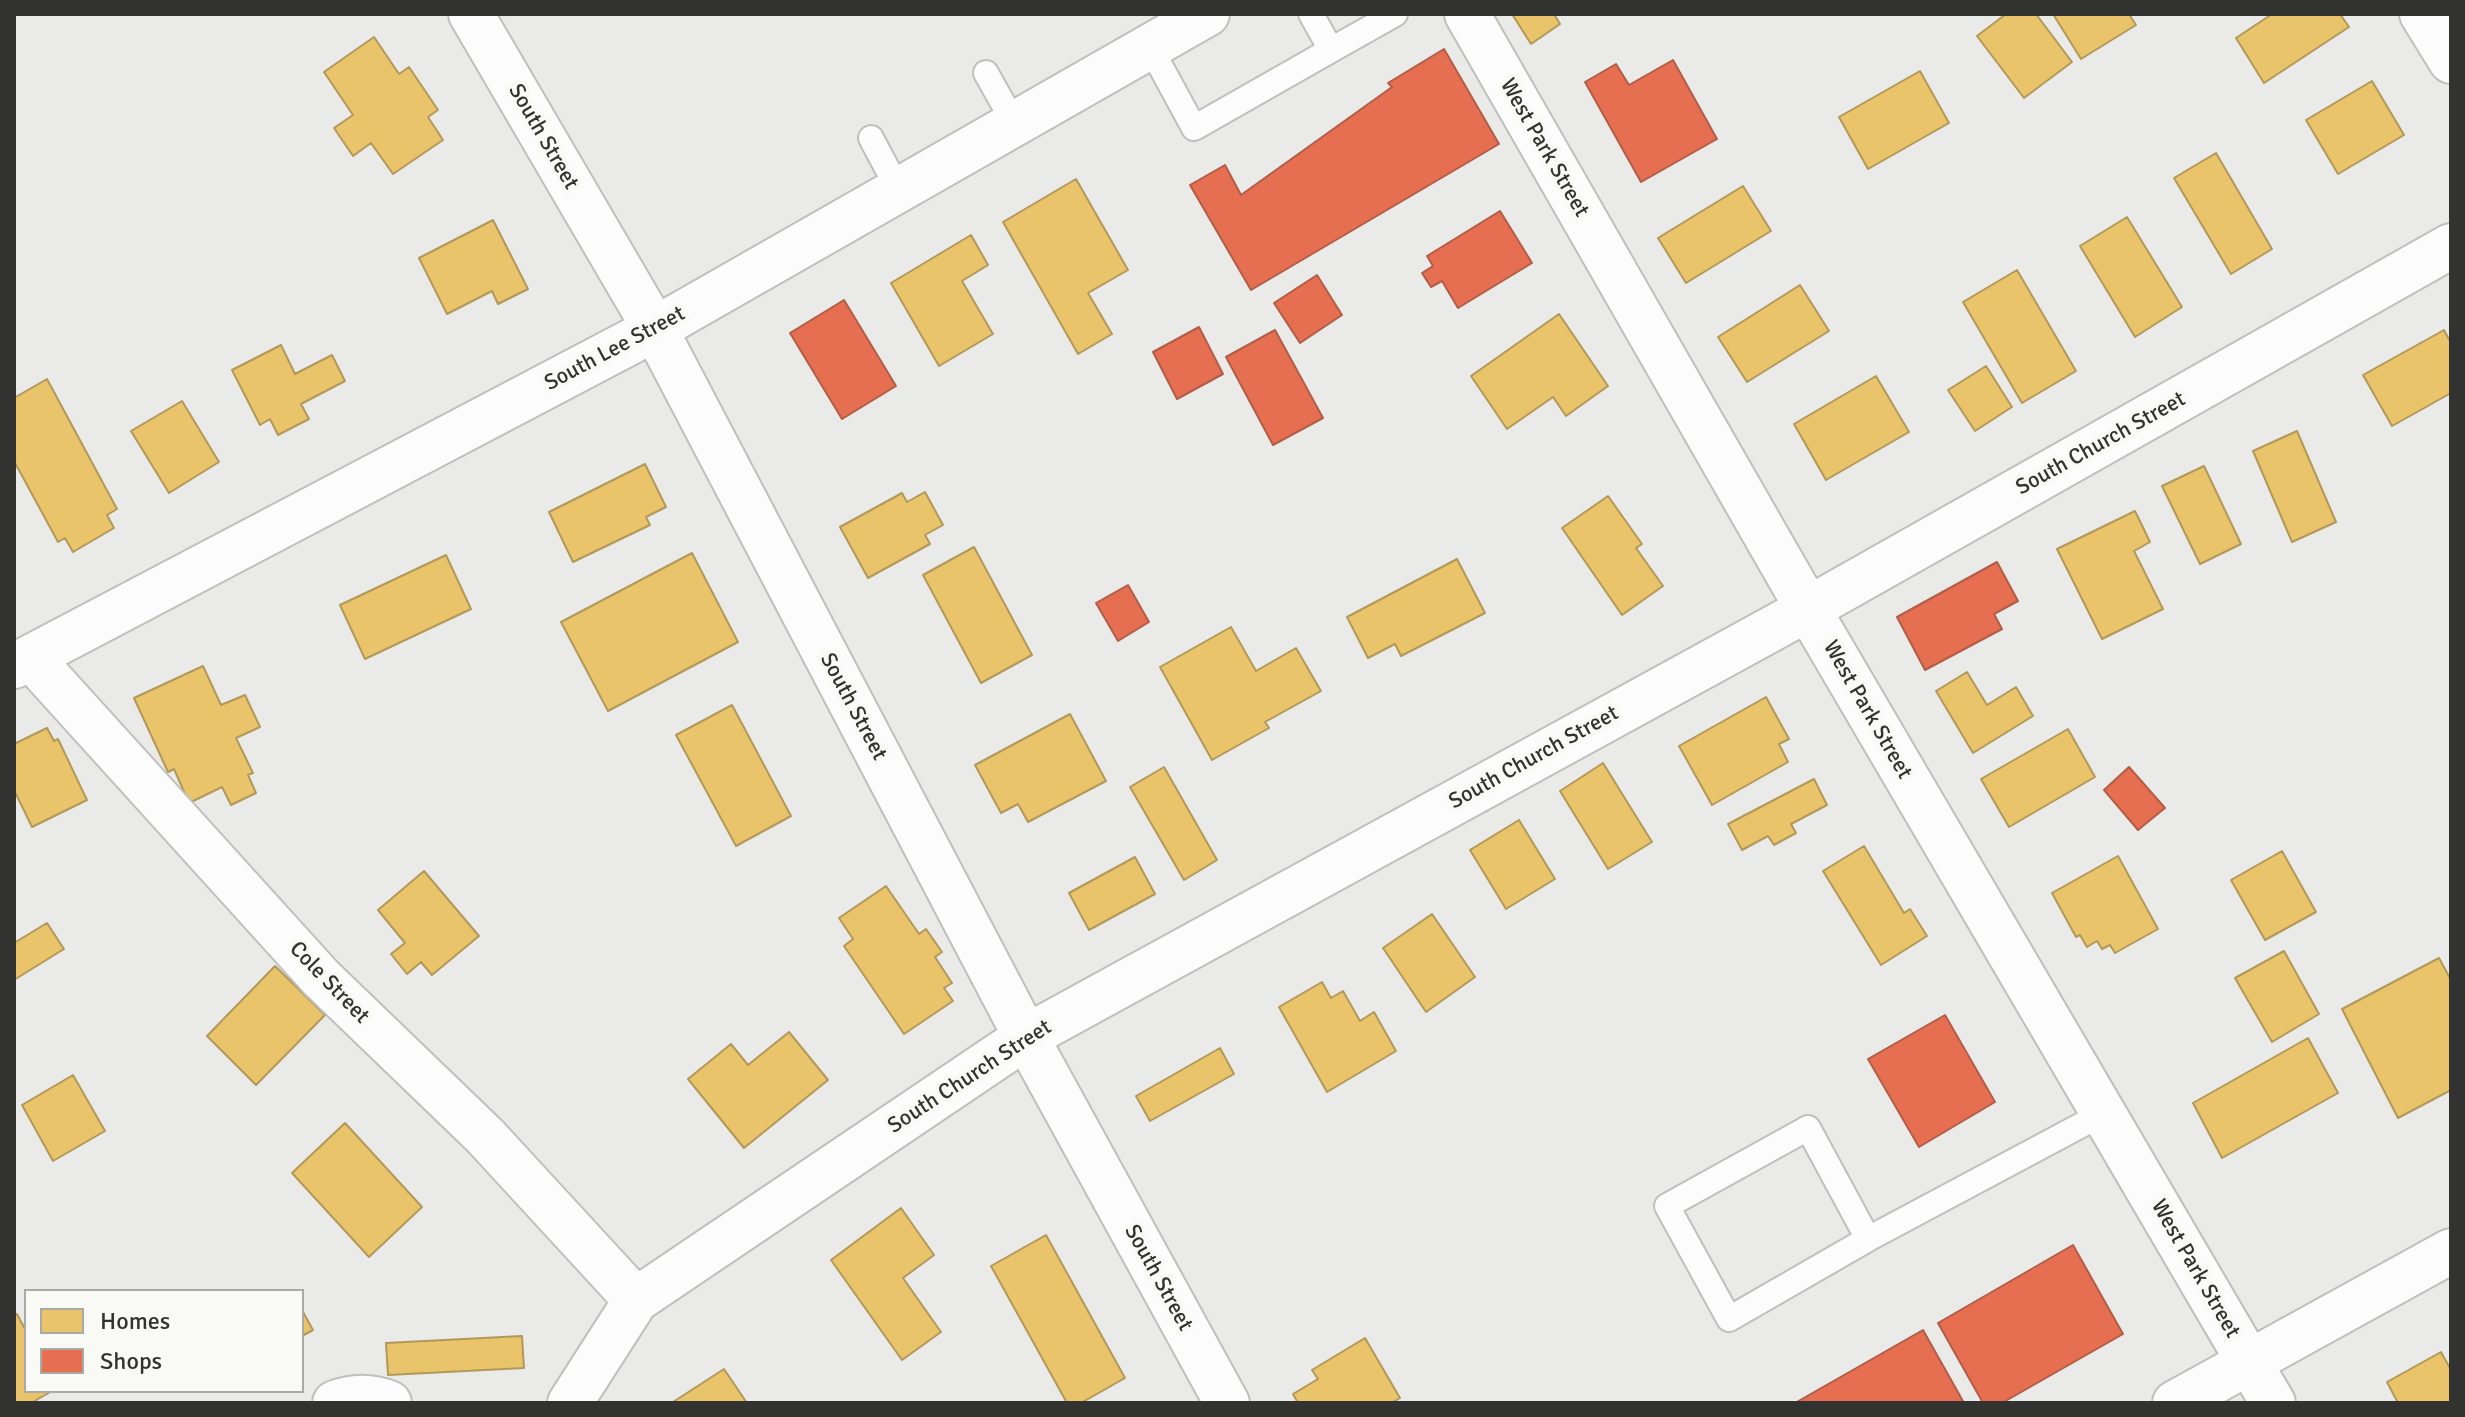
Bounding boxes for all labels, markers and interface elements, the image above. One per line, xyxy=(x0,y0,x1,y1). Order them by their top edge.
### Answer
street label: West Park Street xyxy=(1494,74,1594,222)
street label: South Street xyxy=(502,80,584,194)
street label: South Lee Street xyxy=(540,301,690,397)
street label: South Church Street xyxy=(2012,386,2190,502)
street label: West Park Street xyxy=(1817,636,1917,784)
street label: South Street xyxy=(814,649,892,765)
street label: South Church Street xyxy=(1445,700,1623,816)
street label: Cole Street xyxy=(283,936,375,1030)
street label: South Church Street xyxy=(883,1014,1057,1140)
street label: West Park Street xyxy=(2145,1195,2245,1343)
street label: South Street xyxy=(1118,1220,1198,1336)
legend xyxy=(24,1289,304,1393)
text: Homes xyxy=(100,1306,170,1336)
text: Shops xyxy=(100,1346,162,1376)

